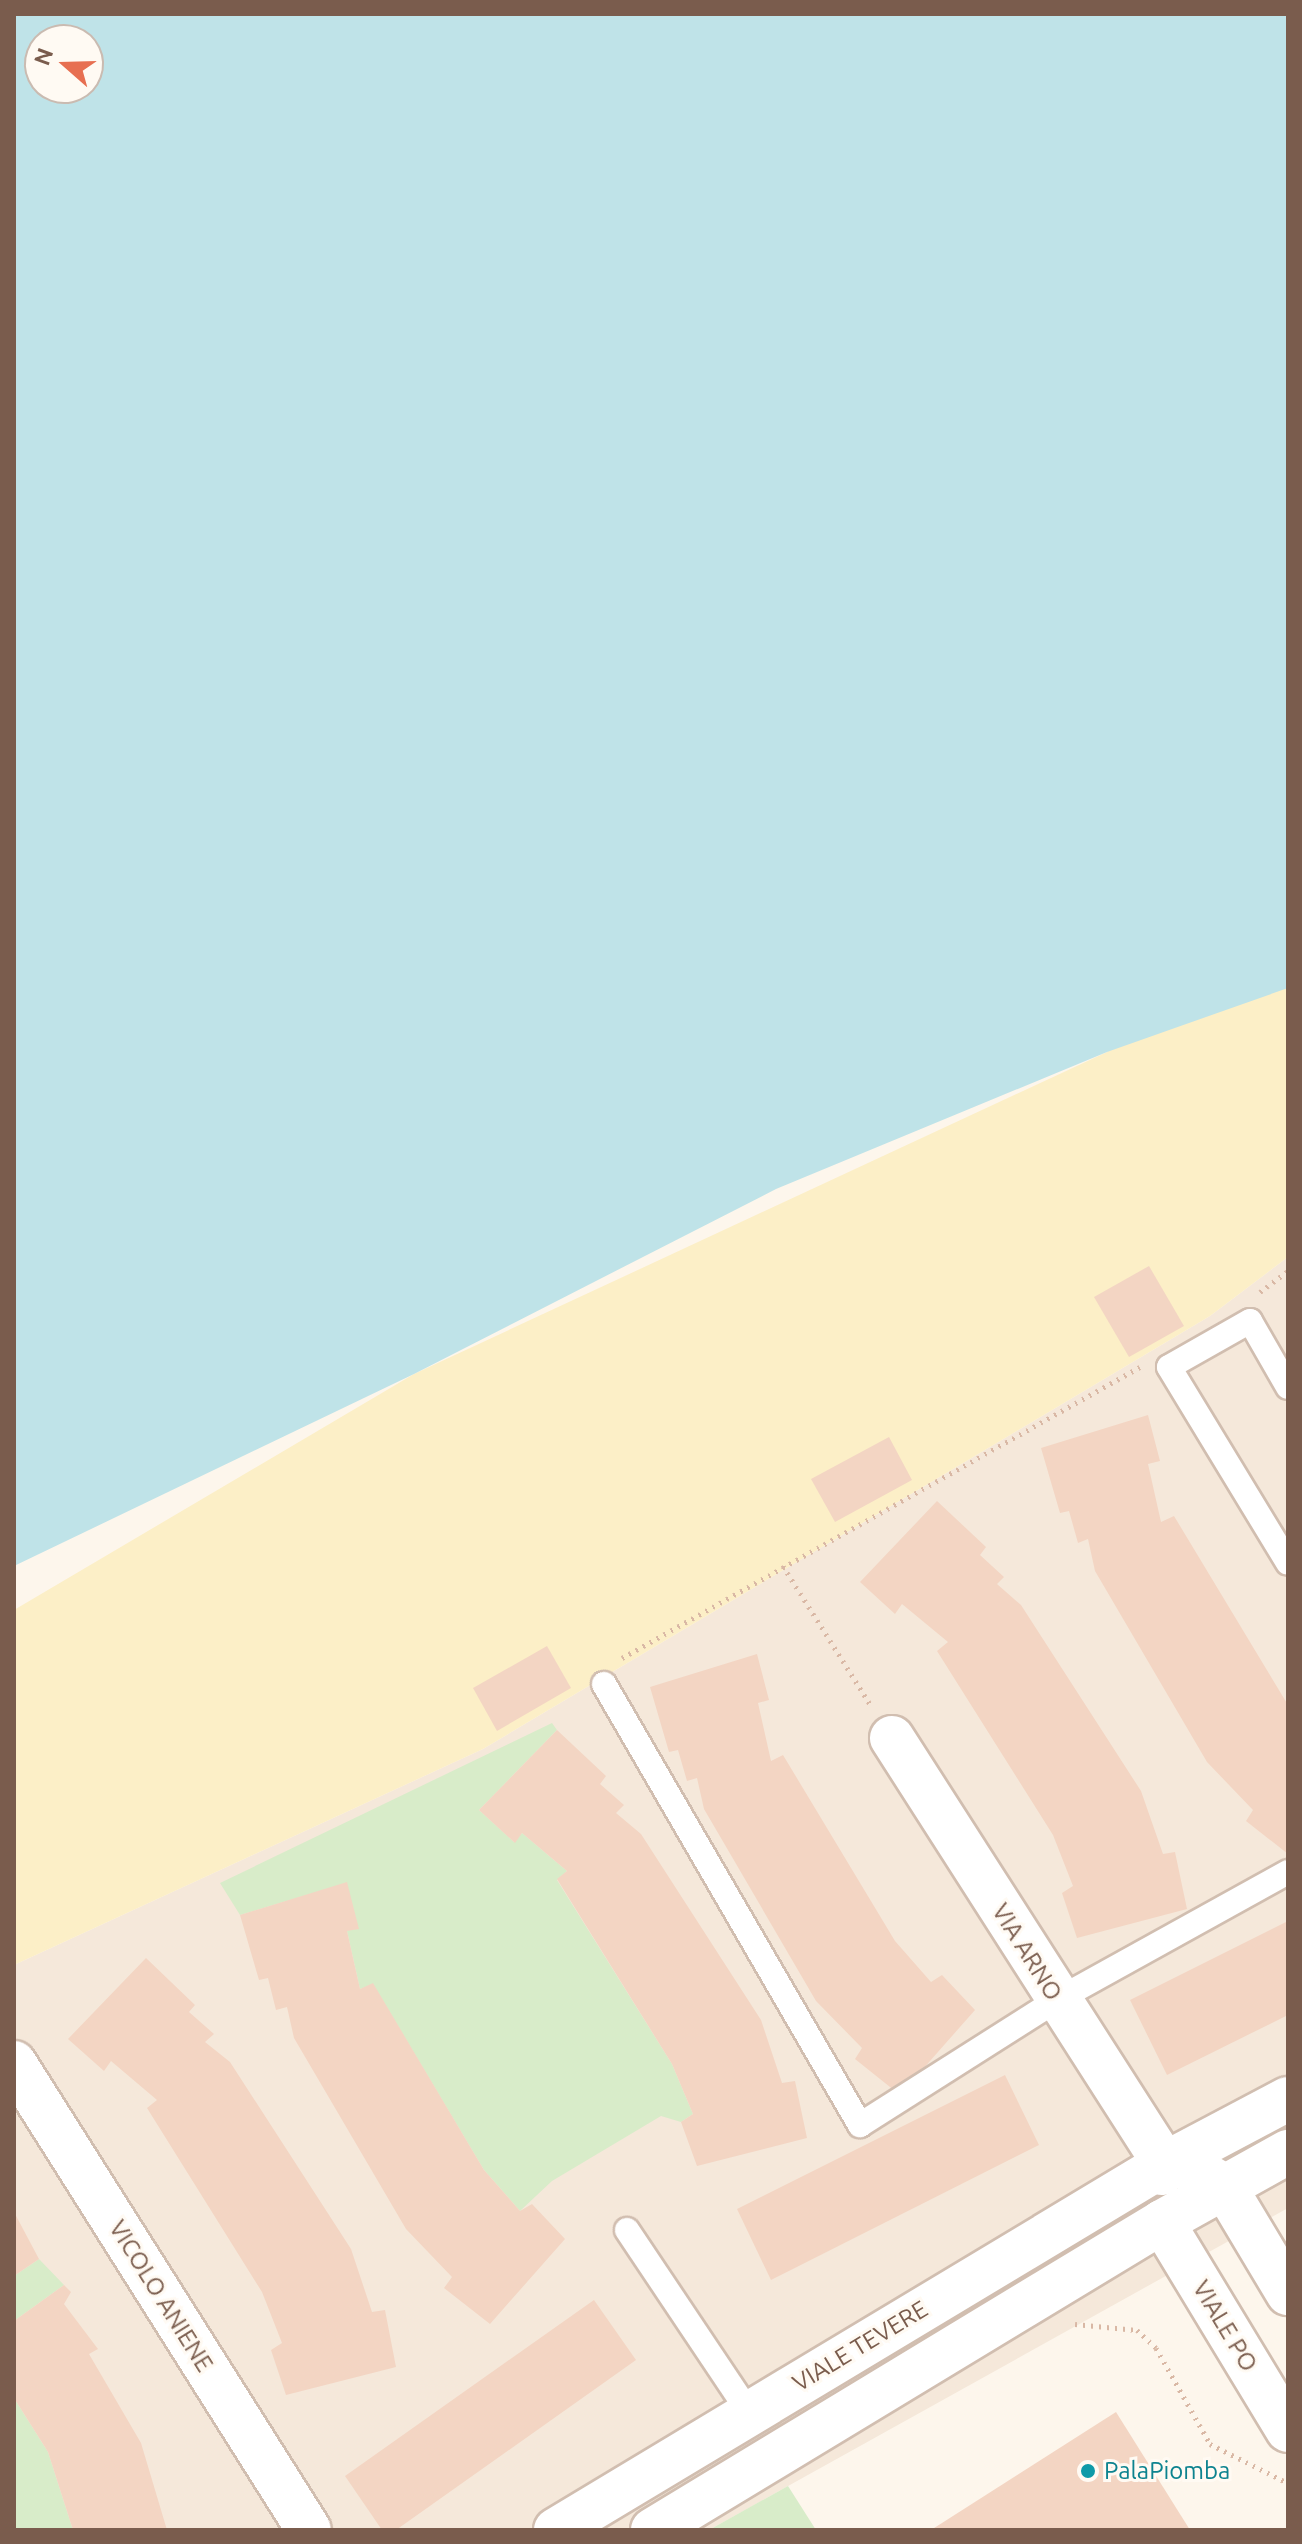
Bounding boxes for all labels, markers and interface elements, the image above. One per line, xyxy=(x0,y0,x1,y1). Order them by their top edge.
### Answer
north arrow xyxy=(24,24,104,104)
text: N xyxy=(28,44,57,68)
street label: VIA ARNO xyxy=(986,1898,1068,2006)
street label: VICOLO ANIENE xyxy=(103,2215,219,2377)
street label: VIALE PO xyxy=(1187,2275,1263,2377)
street label: VIALE TEVERE xyxy=(787,2294,933,2398)
place label: PalaPiomba xyxy=(1104,2457,1230,2485)
marker: PalaPiomba xyxy=(1079,2462,1097,2480)

